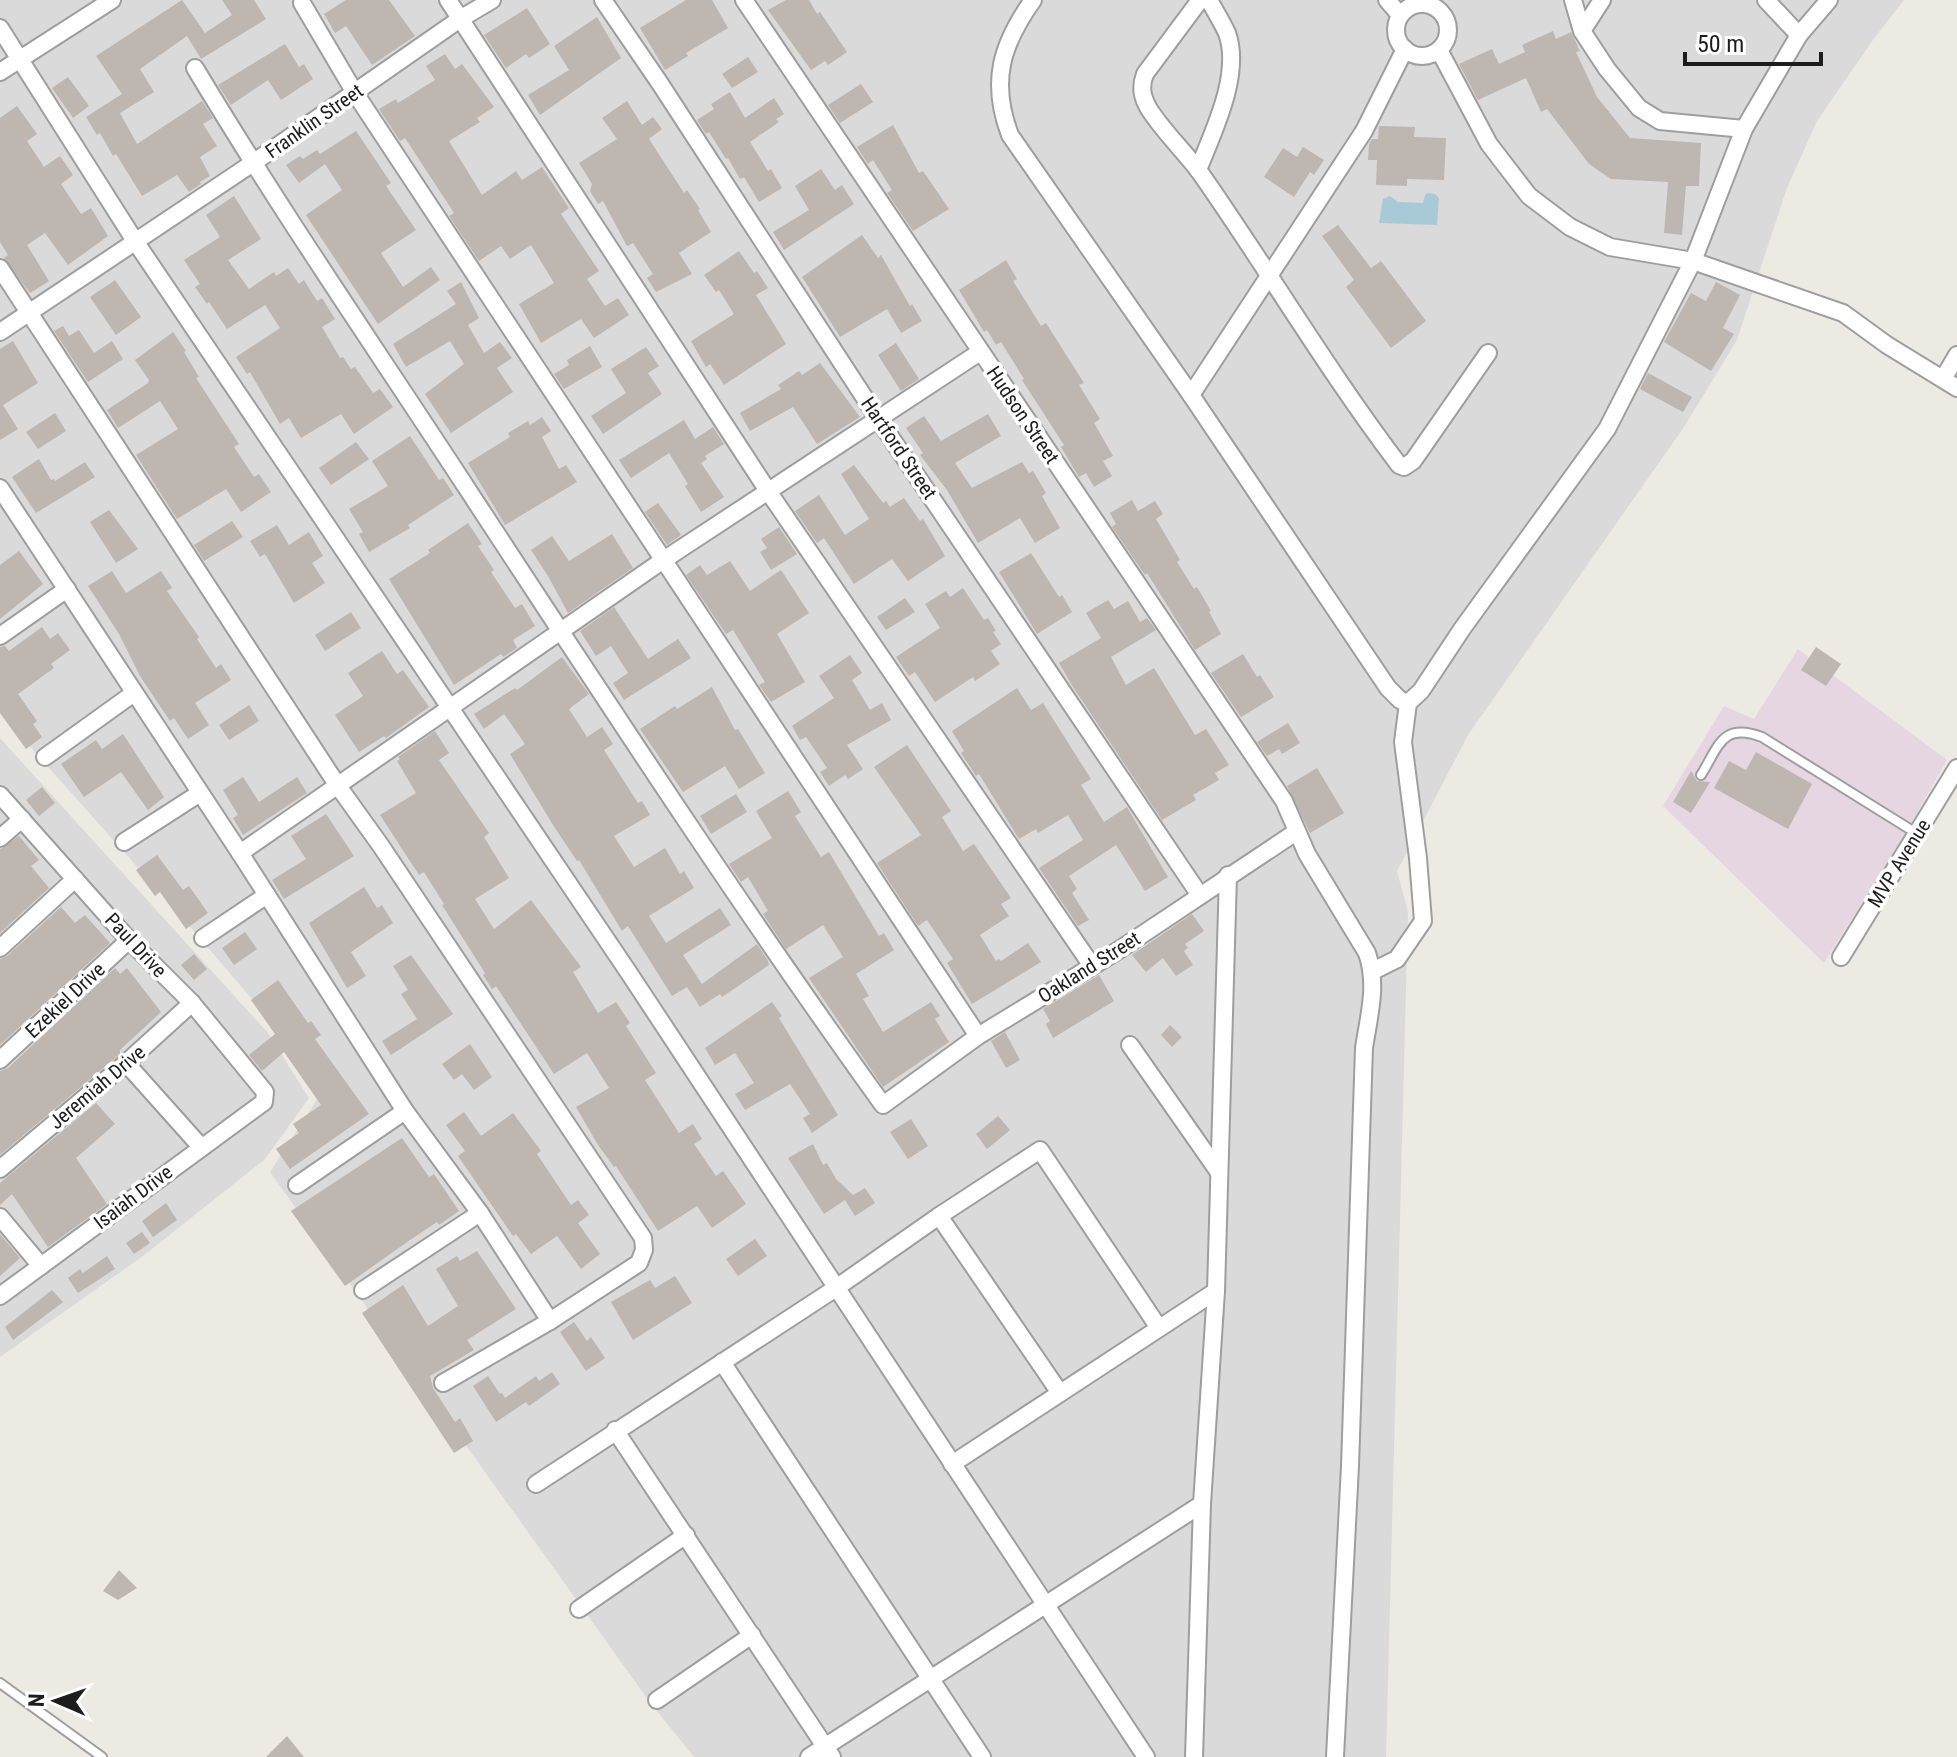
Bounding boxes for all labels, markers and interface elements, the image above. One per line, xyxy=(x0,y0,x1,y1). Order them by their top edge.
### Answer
scale bar xyxy=(1685,16,1821,66)
text: 50 m xyxy=(1697,30,1744,58)
street label: Franklin Street xyxy=(261,79,368,163)
street label: Hudson Street xyxy=(982,362,1064,468)
street label: Hartford Street xyxy=(856,392,942,504)
street label: MVP Avenue xyxy=(1862,814,1936,912)
street label: Paul Drive xyxy=(100,908,172,982)
street label: Oakland Street xyxy=(1034,926,1145,1008)
street label: Ezekiel Drive xyxy=(20,957,110,1043)
street label: Jeremiah Drive xyxy=(44,1040,150,1134)
street label: Isaiah Drive xyxy=(89,1160,177,1234)
north arrow xyxy=(16,1661,96,1741)
text: N xyxy=(24,1693,49,1707)

